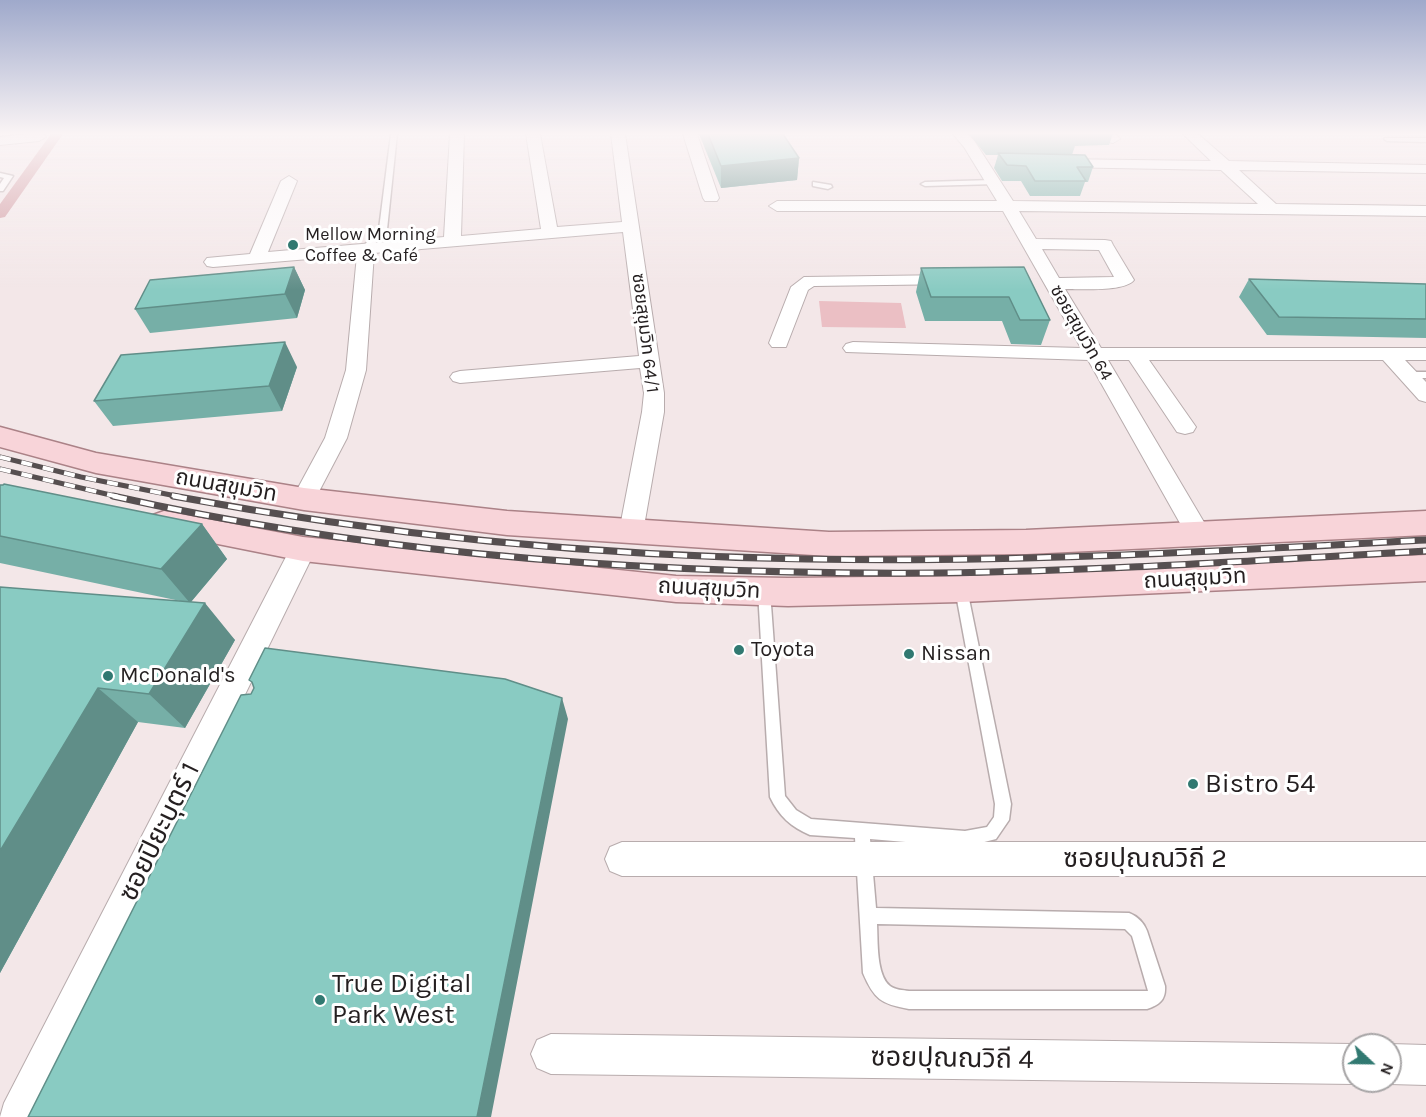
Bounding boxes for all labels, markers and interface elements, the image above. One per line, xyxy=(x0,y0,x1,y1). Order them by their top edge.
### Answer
place label: Mellow Morning Coffee & Café xyxy=(305,224,436,266)
marker: Mellow Morning Coffee & Café xyxy=(286,238,300,252)
street label: ซอยสุขุมวิท 64/1 xyxy=(627,272,663,394)
street label: ซอยสุขุมวิท 64 xyxy=(1045,281,1117,385)
street label: ถนนสุขุมวิท xyxy=(173,464,279,508)
street label: ถนนสุขุมวิท xyxy=(1143,563,1247,595)
street label: ถนนสุขุมวิท xyxy=(657,573,761,605)
place label: Toyota xyxy=(751,637,815,663)
place label: Nissan xyxy=(921,641,991,667)
marker: Toyota xyxy=(732,643,746,657)
marker: Nissan xyxy=(902,647,916,661)
place label: McDonald's xyxy=(120,663,236,689)
marker: McDonald's xyxy=(101,669,115,683)
street label: ซอยปิยะบุตร์ 1 xyxy=(113,757,207,907)
place label: Bistro 54 xyxy=(1205,768,1315,800)
marker: Bistro 54 xyxy=(1186,777,1200,791)
street label: ซอยปุณณวิถี 2 xyxy=(1063,843,1227,875)
place label: True Digital Park West xyxy=(332,968,472,1031)
marker: True Digital Park West xyxy=(313,993,327,1007)
north arrow xyxy=(1342,1033,1402,1093)
street label: ซอยปุณณวิถี 4 xyxy=(870,1041,1034,1077)
text: N xyxy=(1376,1060,1398,1078)

